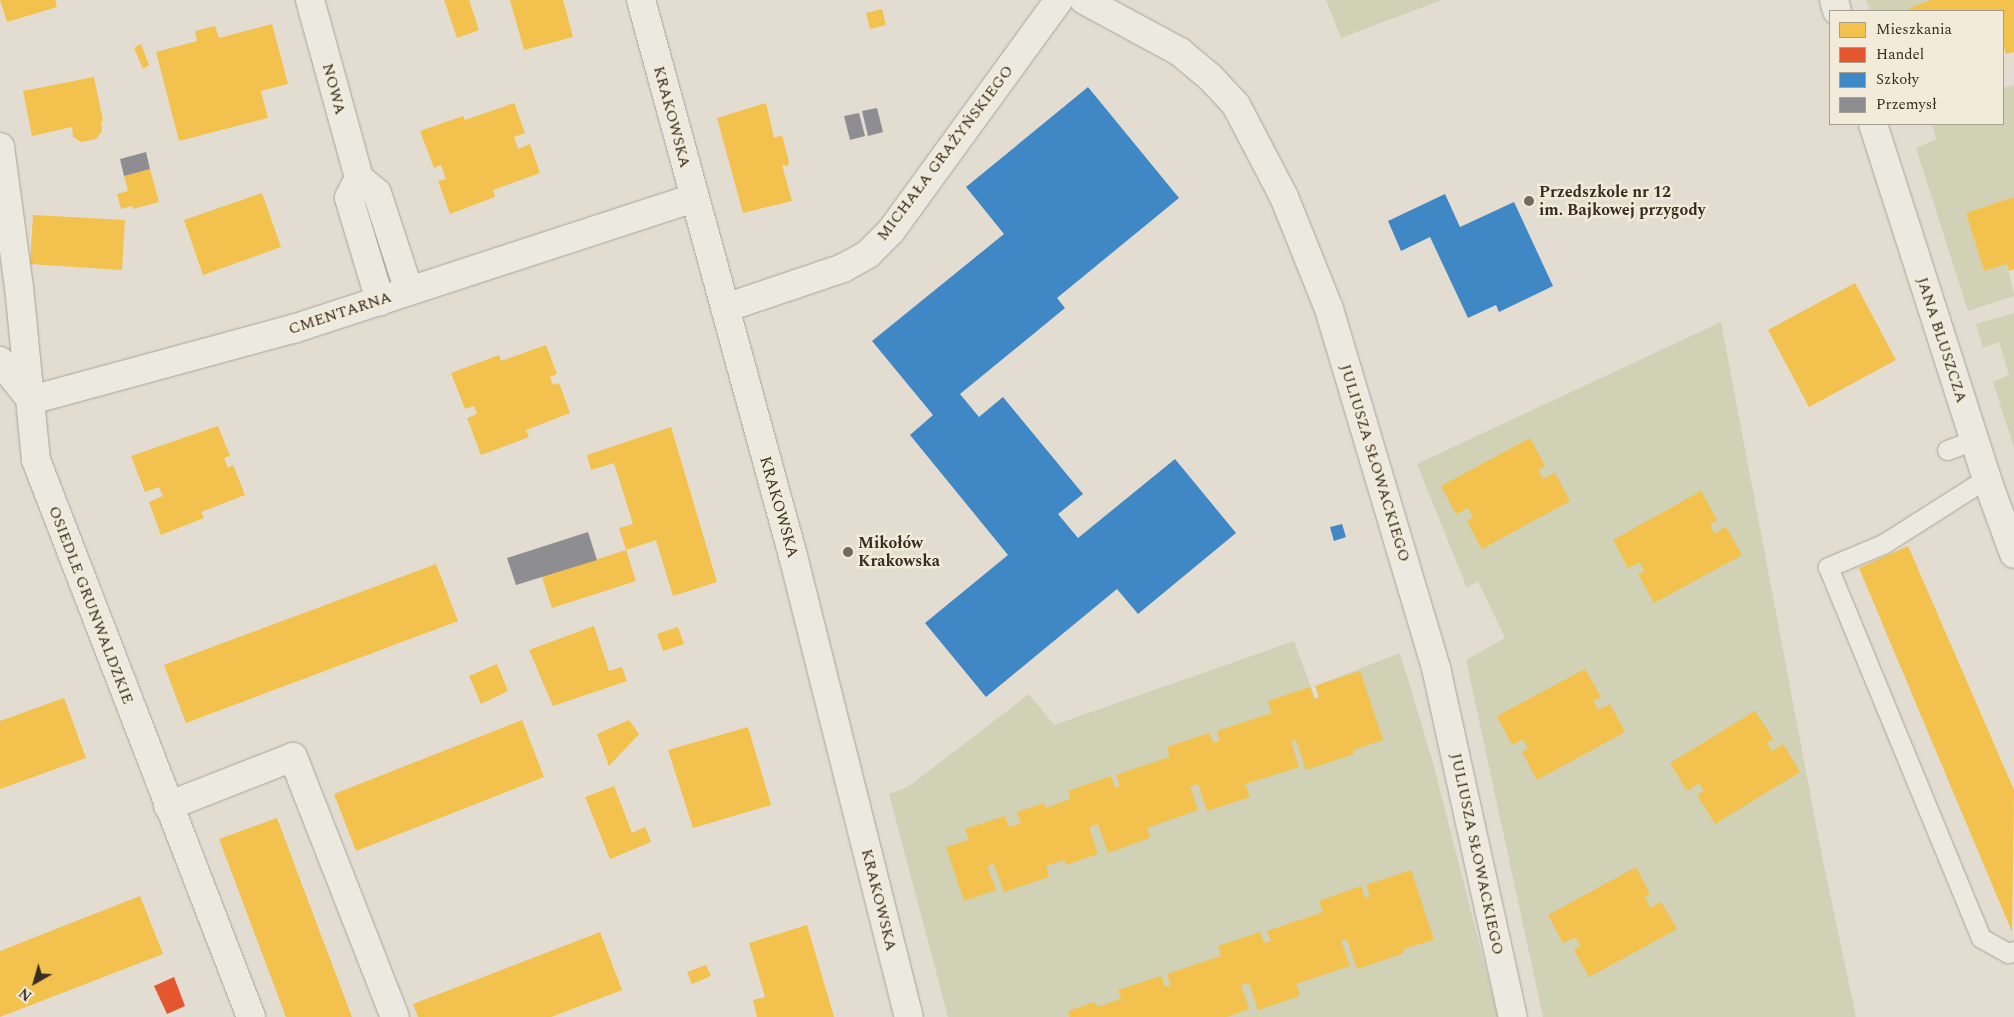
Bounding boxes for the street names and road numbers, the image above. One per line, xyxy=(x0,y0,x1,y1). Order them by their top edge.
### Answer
street label: NOWA xyxy=(318,61,350,117)
street label: MICHAŁA GRAŻYŃSKIEGO xyxy=(873,61,1017,245)
street label: KRAKOWSKA xyxy=(649,64,695,170)
street label: JANA BLUSZCZA xyxy=(1913,275,1971,405)
street label: CMENTARNA xyxy=(286,287,394,339)
street label: JULIUSZA SŁOWACKIEGO xyxy=(1336,362,1414,564)
street label: KRAKOWSKA xyxy=(755,454,803,560)
street label: OSIEDLE GRUNWALDZKIE xyxy=(44,503,138,707)
street label: JULIUSZA SŁOWACKIEGO xyxy=(1446,751,1508,957)
street label: KRAKOWSKA xyxy=(857,847,901,953)

